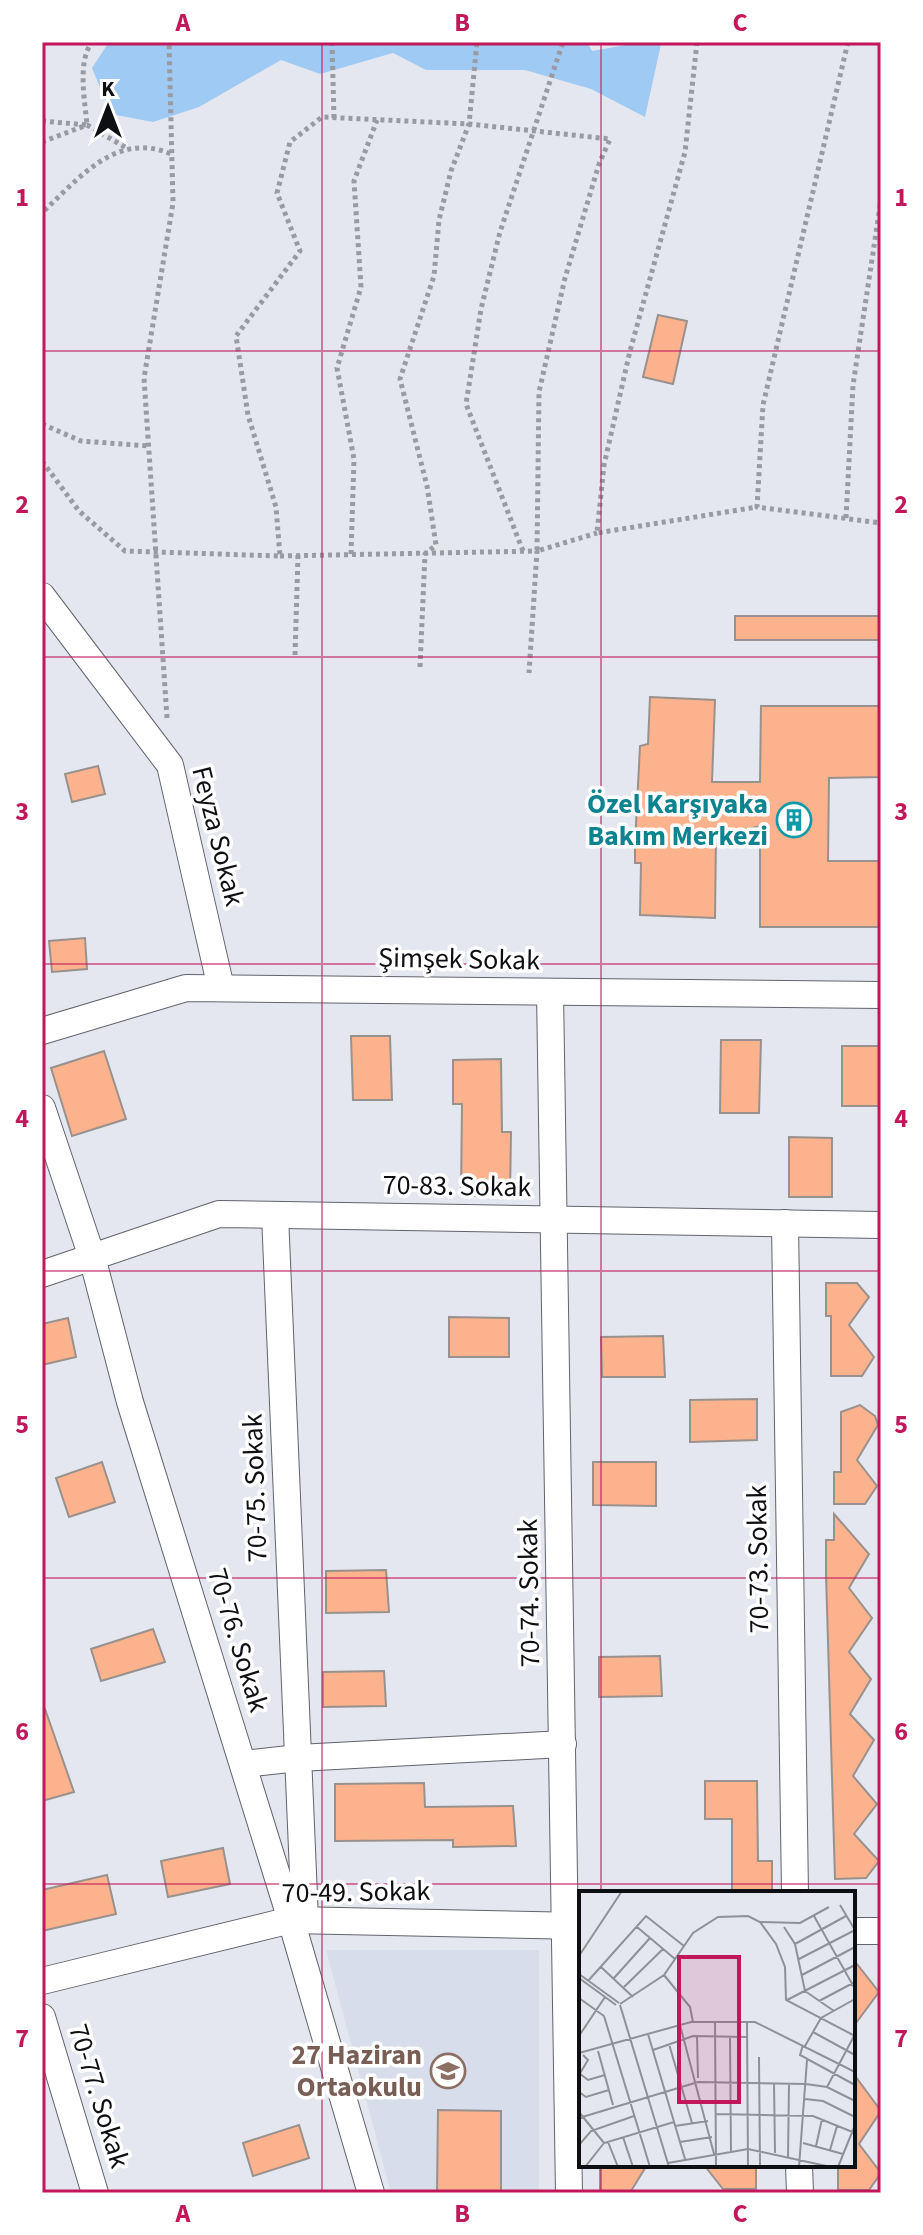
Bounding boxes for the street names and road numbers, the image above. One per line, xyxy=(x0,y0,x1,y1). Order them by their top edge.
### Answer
street label: Feyza Sokak xyxy=(181,762,255,910)
street label: Şimşek Sokak xyxy=(378,938,540,980)
street label: 70-83. Sokak xyxy=(382,1165,532,1207)
street label: 70-75. Sokak xyxy=(232,1413,278,1563)
street label: 70-73. Sokak xyxy=(737,1484,779,1634)
street label: 70-74. Sokak xyxy=(508,1518,550,1668)
street label: 70-76. Sokak xyxy=(197,1563,279,1717)
street label: 70-49. Sokak xyxy=(281,1871,431,1913)
street label: 70-77. Sokak xyxy=(58,2019,140,2173)

